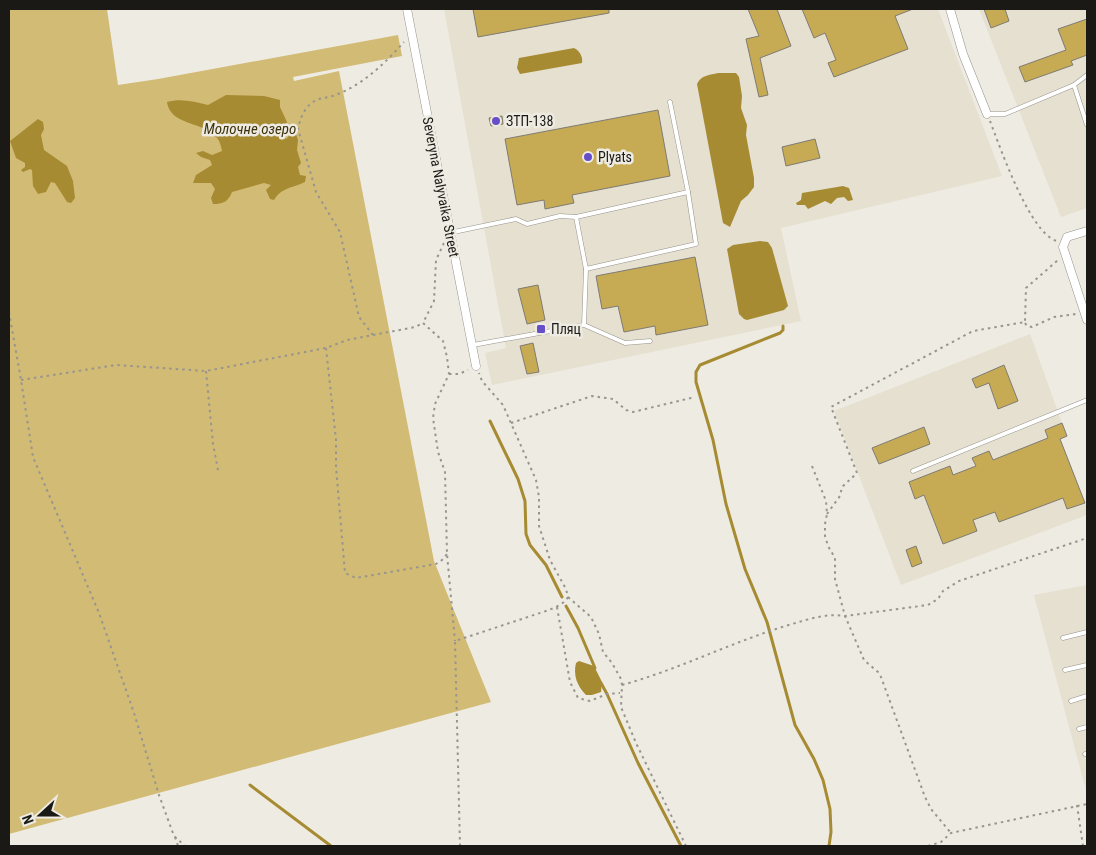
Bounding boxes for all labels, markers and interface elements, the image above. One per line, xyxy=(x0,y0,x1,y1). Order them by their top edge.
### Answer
place label: ЗТП-138 xyxy=(506,113,553,129)
marker: ЗТП-138 xyxy=(490,115,502,127)
street label: Severyna Nalyvaika Street xyxy=(420,116,462,258)
water label: Молочне озеро xyxy=(204,120,296,138)
place label: Plyats xyxy=(598,149,632,165)
marker: Plyats xyxy=(582,151,594,163)
place label: Пляц xyxy=(551,321,581,337)
marker: Пляц xyxy=(535,323,547,335)
north arrow xyxy=(15,790,65,840)
text: N xyxy=(19,813,37,827)

